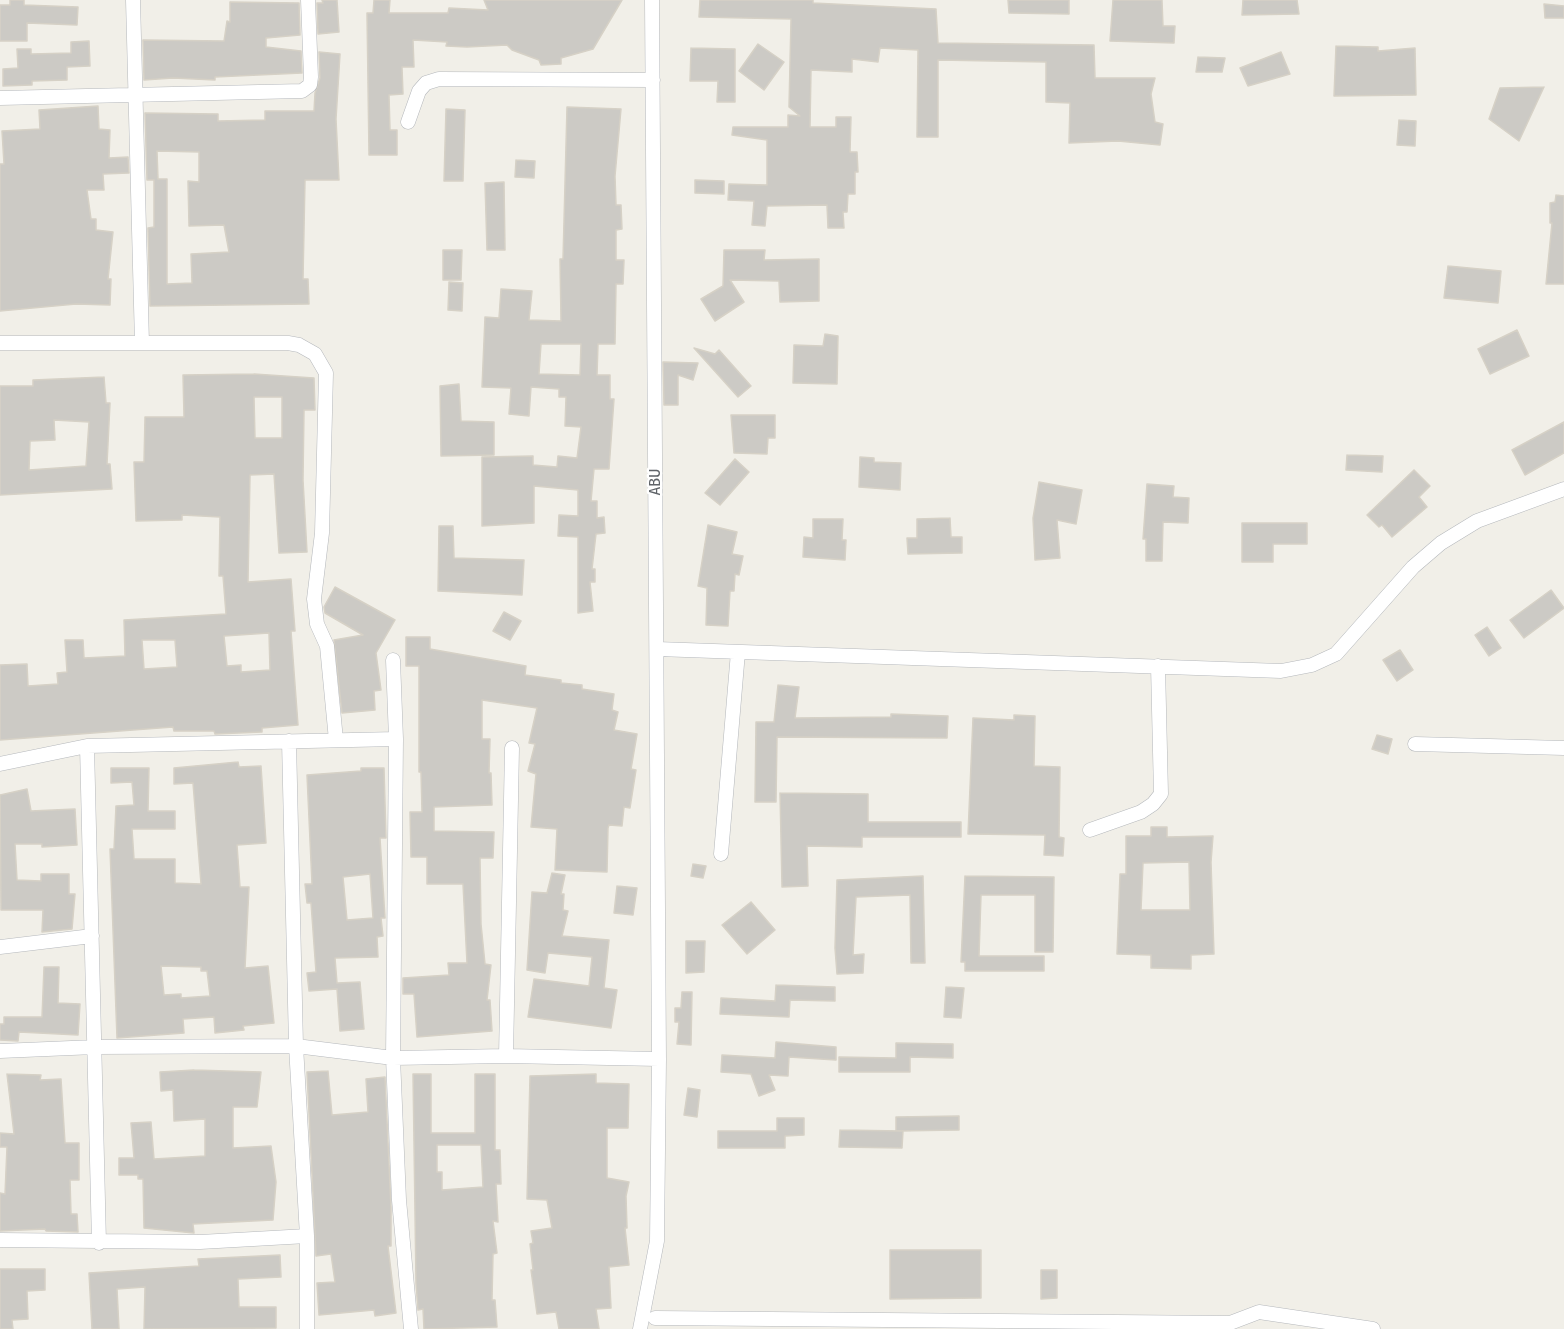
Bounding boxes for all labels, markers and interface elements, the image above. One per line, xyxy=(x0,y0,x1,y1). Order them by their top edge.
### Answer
street label: ABU xyxy=(646,469,666,495)

